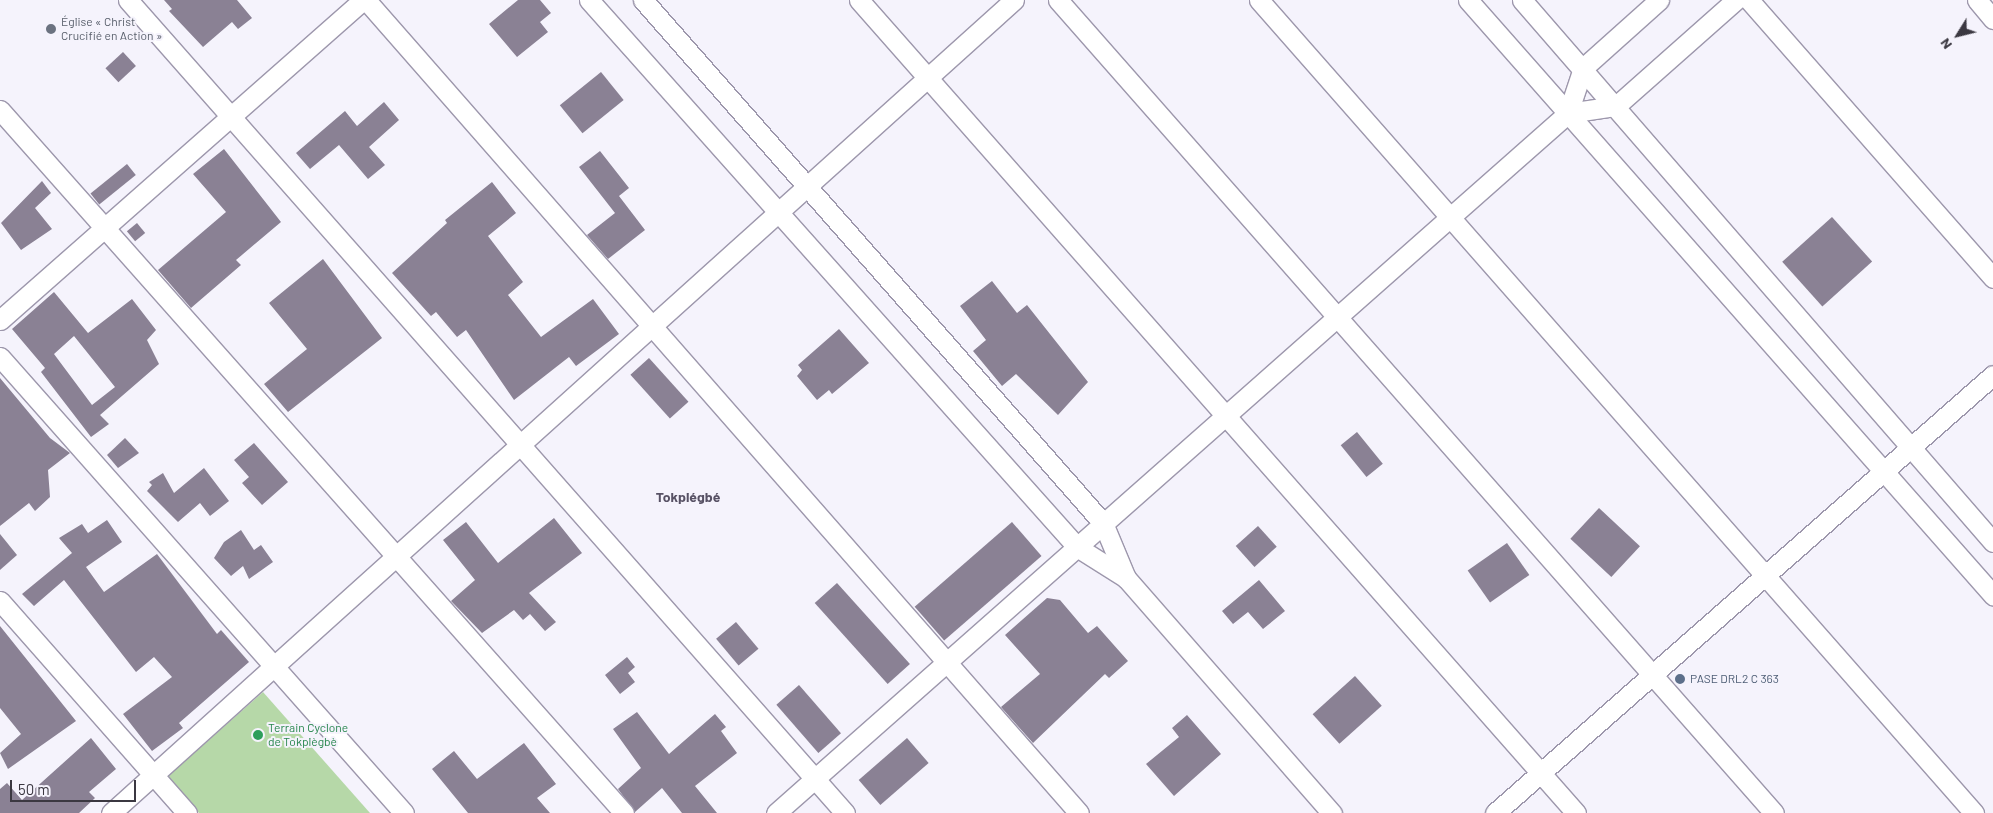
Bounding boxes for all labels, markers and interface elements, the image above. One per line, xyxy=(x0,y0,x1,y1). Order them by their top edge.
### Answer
north arrow xyxy=(1933,10,1983,60)
place label: Église « Christ Crucifié en Action » xyxy=(61,15,162,43)
marker: Église « Christ Crucifié en Action » xyxy=(45,23,57,35)
text: N xyxy=(1936,35,1955,53)
district label: Tokplégbé xyxy=(656,489,720,505)
place label: PASE DRL2 C 363 xyxy=(1690,672,1779,686)
marker: PASE DRL2 C 363 xyxy=(1674,673,1686,685)
place label: Terrain Cyclone de Tokplègbè xyxy=(268,721,348,749)
marker: Terrain Cyclone de Tokplègbè xyxy=(252,729,264,741)
scale bar xyxy=(12,770,139,802)
text: 50 m xyxy=(18,780,50,798)

